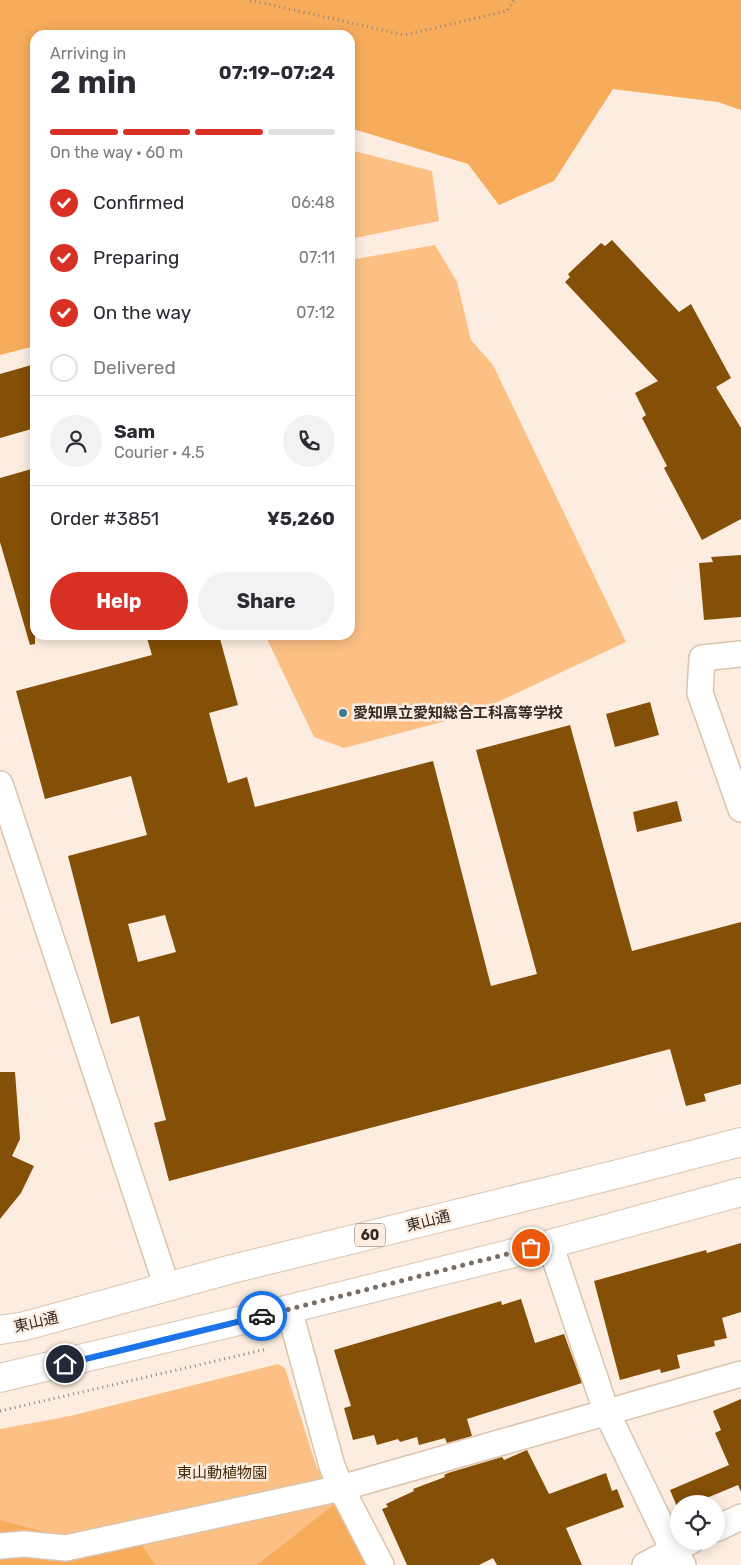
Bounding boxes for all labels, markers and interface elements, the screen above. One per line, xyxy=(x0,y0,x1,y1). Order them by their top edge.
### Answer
text: Arriving in xyxy=(50,44,126,63)
text: 07:19–07:24 xyxy=(219,61,335,84)
text: 2 min xyxy=(50,63,137,101)
text: On the way · 60 m xyxy=(50,143,183,162)
icon: check xyxy=(50,189,78,217)
text: Confirmed xyxy=(93,191,184,214)
text: 06:48 xyxy=(291,193,335,212)
icon: check xyxy=(50,244,78,272)
text: Preparing xyxy=(93,246,179,269)
text: 07:11 xyxy=(299,248,335,267)
icon: check xyxy=(50,299,78,327)
text: On the way xyxy=(93,301,191,324)
text: 07:12 xyxy=(296,303,335,322)
text: Delivered xyxy=(93,356,176,379)
button: person xyxy=(50,415,102,467)
button: phone xyxy=(283,415,335,467)
text: Sam xyxy=(114,420,155,443)
text: Courier · 4.5 xyxy=(114,443,204,462)
text: Order #3851 xyxy=(50,507,159,530)
text: ¥5,260 xyxy=(267,507,335,530)
button: Help xyxy=(50,572,188,630)
button: Share xyxy=(198,572,335,630)
place label: 愛知県立愛知総合工科高等学校 xyxy=(353,704,563,722)
marker: 愛知県立愛知総合工科高等学校 xyxy=(337,707,349,719)
street label: 東山通 xyxy=(404,1207,452,1235)
road number: 60 xyxy=(355,1224,385,1246)
pin xyxy=(510,1227,552,1269)
icon: bag xyxy=(517,1234,545,1262)
courier xyxy=(237,1291,287,1341)
icon: car xyxy=(248,1302,276,1330)
street label: 東山通 xyxy=(12,1308,60,1336)
pin xyxy=(44,1343,86,1385)
icon: home xyxy=(51,1350,79,1378)
park label: 東山動植物園 xyxy=(177,1464,267,1482)
map controls xyxy=(670,1495,725,1550)
button: locate xyxy=(670,1495,725,1550)

